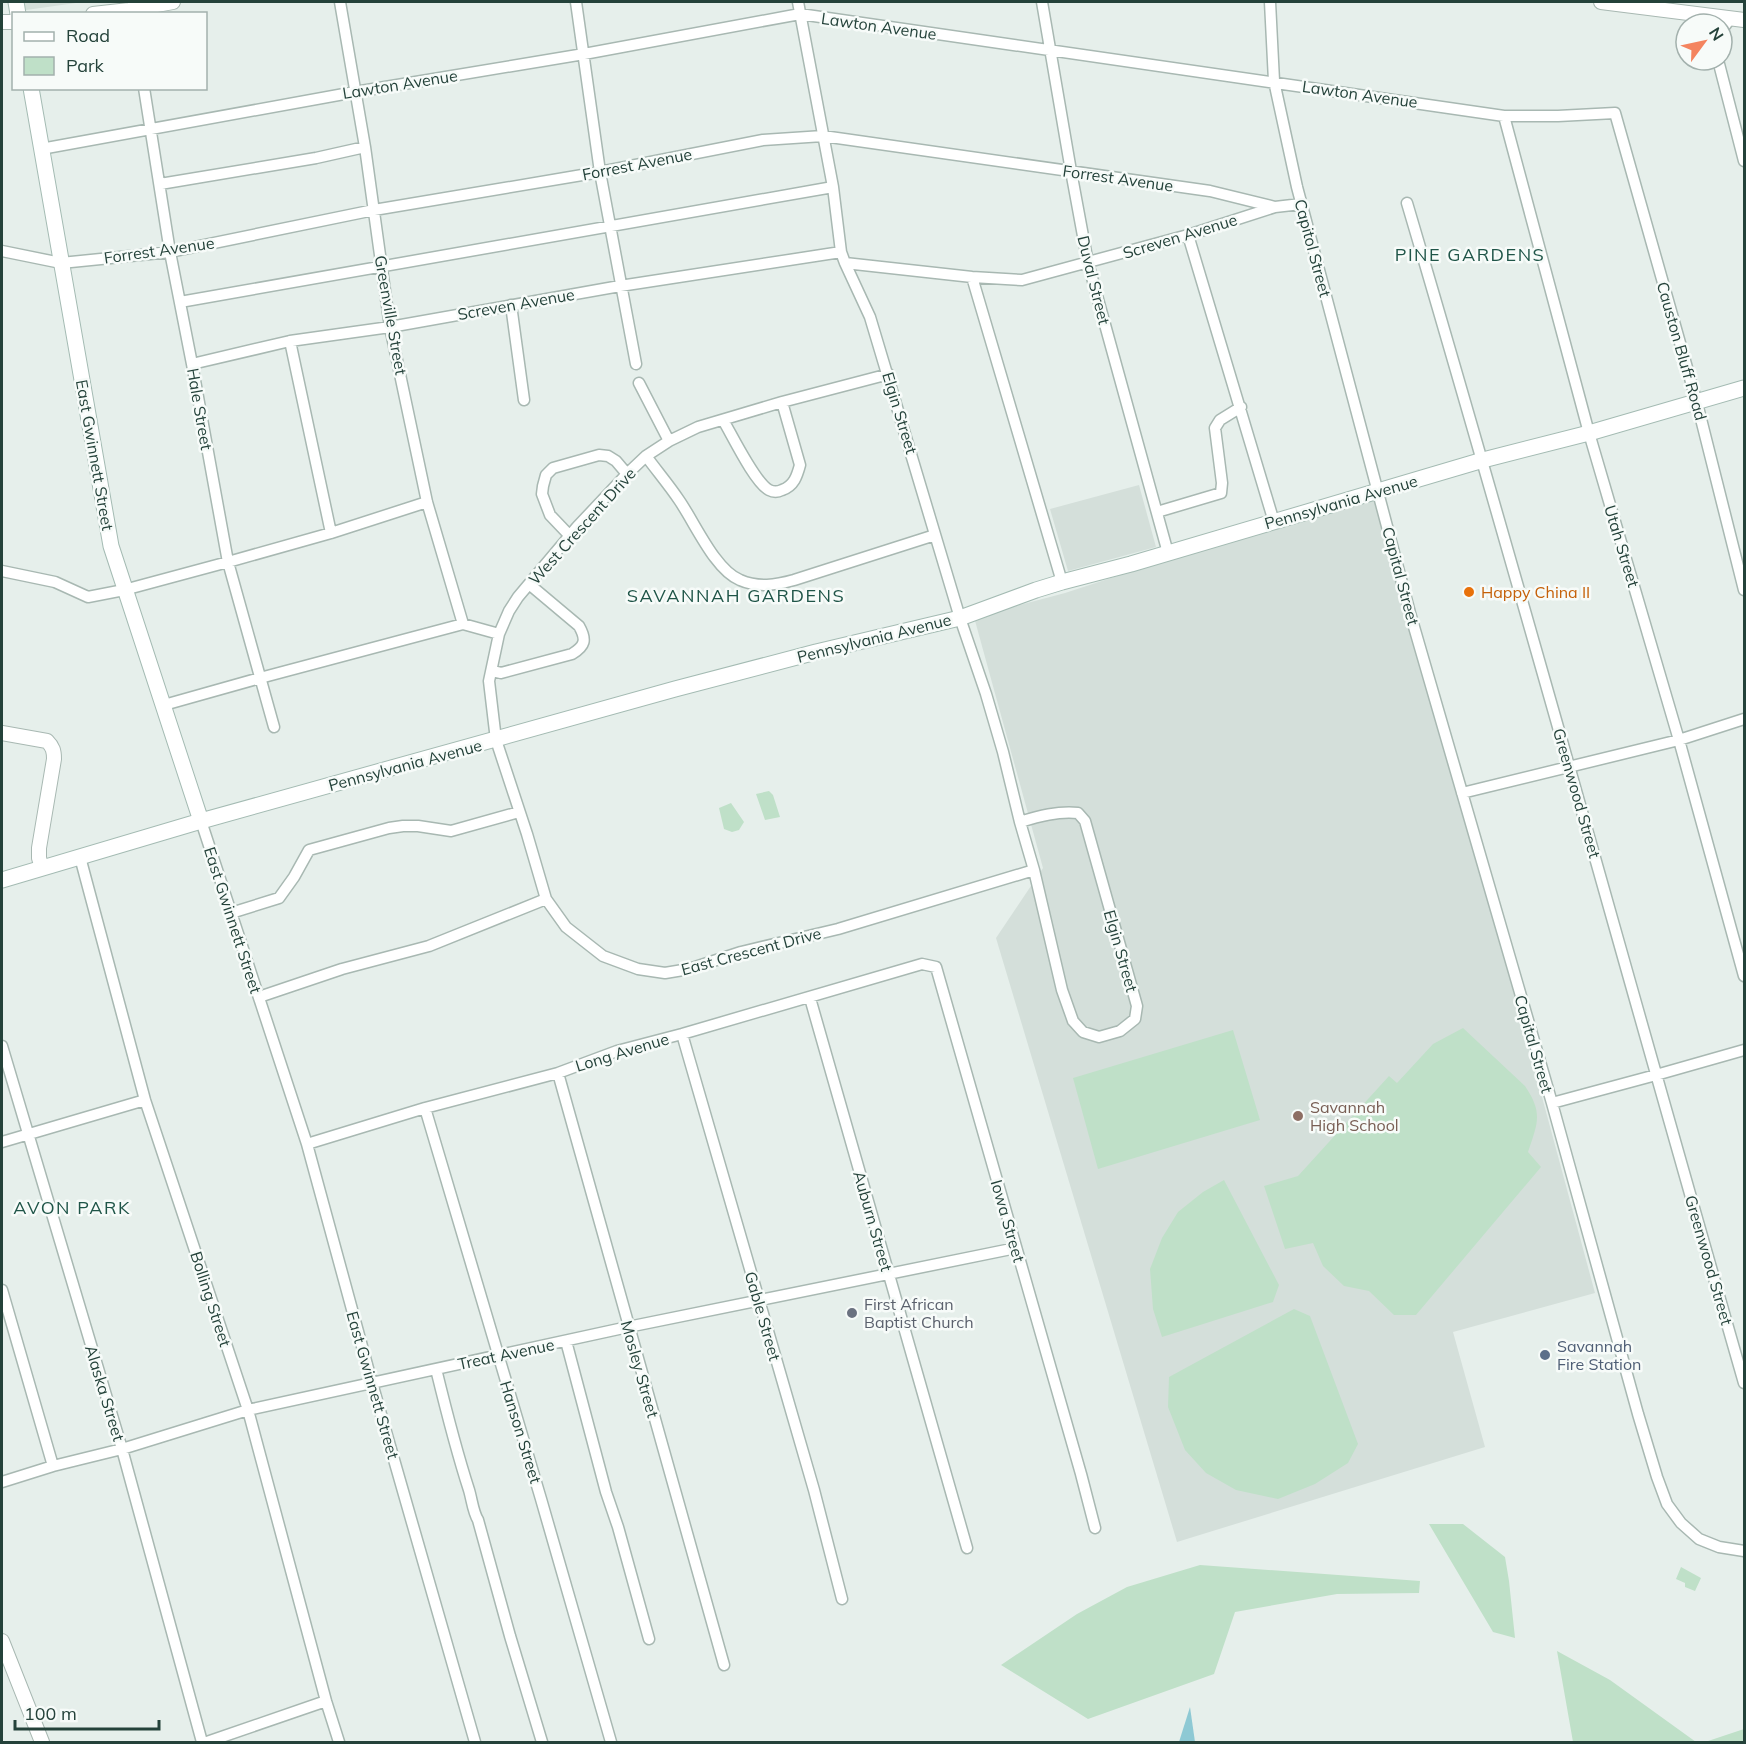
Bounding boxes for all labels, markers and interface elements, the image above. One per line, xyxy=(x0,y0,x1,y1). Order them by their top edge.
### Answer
street label: Lawton Avenue xyxy=(820,8,938,44)
legend xyxy=(12,12,207,90)
north arrow xyxy=(1674,12,1734,72)
text: N xyxy=(1705,23,1728,44)
text: Road xyxy=(66,24,110,47)
text: Park xyxy=(66,54,105,77)
street label: Lawton Avenue xyxy=(341,65,459,103)
street label: Lawton Avenue xyxy=(1301,76,1419,112)
street label: Forrest Avenue xyxy=(580,144,694,184)
street label: Forrest Avenue xyxy=(1061,160,1175,196)
street label: Capitol Street xyxy=(1290,197,1336,300)
street label: Screven Avenue xyxy=(1120,209,1240,263)
street label: Forrest Avenue xyxy=(102,232,216,268)
street label: Duval Street xyxy=(1073,233,1115,327)
district label: PINE GARDENS xyxy=(1395,243,1545,266)
street label: Greenville Street xyxy=(371,254,411,377)
street label: Causton Bluff Road xyxy=(1653,279,1711,423)
street label: Screven Avenue xyxy=(456,284,576,324)
street label: Hale Street xyxy=(183,366,217,452)
street label: Elgin Street xyxy=(878,370,922,457)
street label: East Gwinnett Street xyxy=(72,378,118,532)
street label: West Crescent Drive xyxy=(524,463,640,589)
street label: Pennsylvania Avenue xyxy=(1262,471,1420,533)
street label: Utah Street xyxy=(1600,503,1644,590)
street label: Capital Street xyxy=(1378,525,1424,628)
place label: Happy China II xyxy=(1481,582,1590,602)
district label: SAVANNAH GARDENS xyxy=(627,584,845,607)
marker: Happy China II xyxy=(1462,585,1476,599)
street label: Pennsylvania Avenue xyxy=(795,609,953,667)
street label: Greenwood Street xyxy=(1549,726,1605,861)
street label: Pennsylvania Avenue xyxy=(326,735,484,795)
street label: East Gwinnett Street xyxy=(200,844,266,996)
street label: Elgin Street xyxy=(1100,908,1142,995)
street label: East Crescent Drive xyxy=(679,923,823,979)
street label: Capital Street xyxy=(1510,993,1558,1096)
street label: Long Avenue xyxy=(573,1028,671,1076)
place label: Savannah High School xyxy=(1310,1097,1399,1135)
marker: Savannah High School xyxy=(1291,1109,1305,1123)
street label: Auburn Street xyxy=(849,1169,897,1274)
street label: Iowa Street xyxy=(987,1177,1029,1265)
street label: Greenwood Street xyxy=(1681,1193,1737,1328)
district label: AVON PARK xyxy=(13,1196,131,1219)
street label: Bolling Street xyxy=(186,1249,236,1349)
street label: Gable Street xyxy=(741,1269,785,1363)
place label: First African Baptist Church xyxy=(864,1294,974,1332)
marker: First African Baptist Church xyxy=(845,1306,859,1320)
street label: East Gwinnett Street xyxy=(342,1309,404,1462)
street label: Mosley Street xyxy=(617,1318,664,1420)
street label: Treat Avenue xyxy=(456,1334,556,1374)
place label: Savannah Fire Station xyxy=(1557,1336,1641,1374)
street label: Alaska Street xyxy=(81,1343,129,1444)
marker: Savannah Fire Station xyxy=(1538,1348,1552,1362)
street label: Hanson Street xyxy=(496,1378,546,1486)
scale bar xyxy=(15,1693,159,1731)
text: 100 m xyxy=(24,1702,77,1725)

